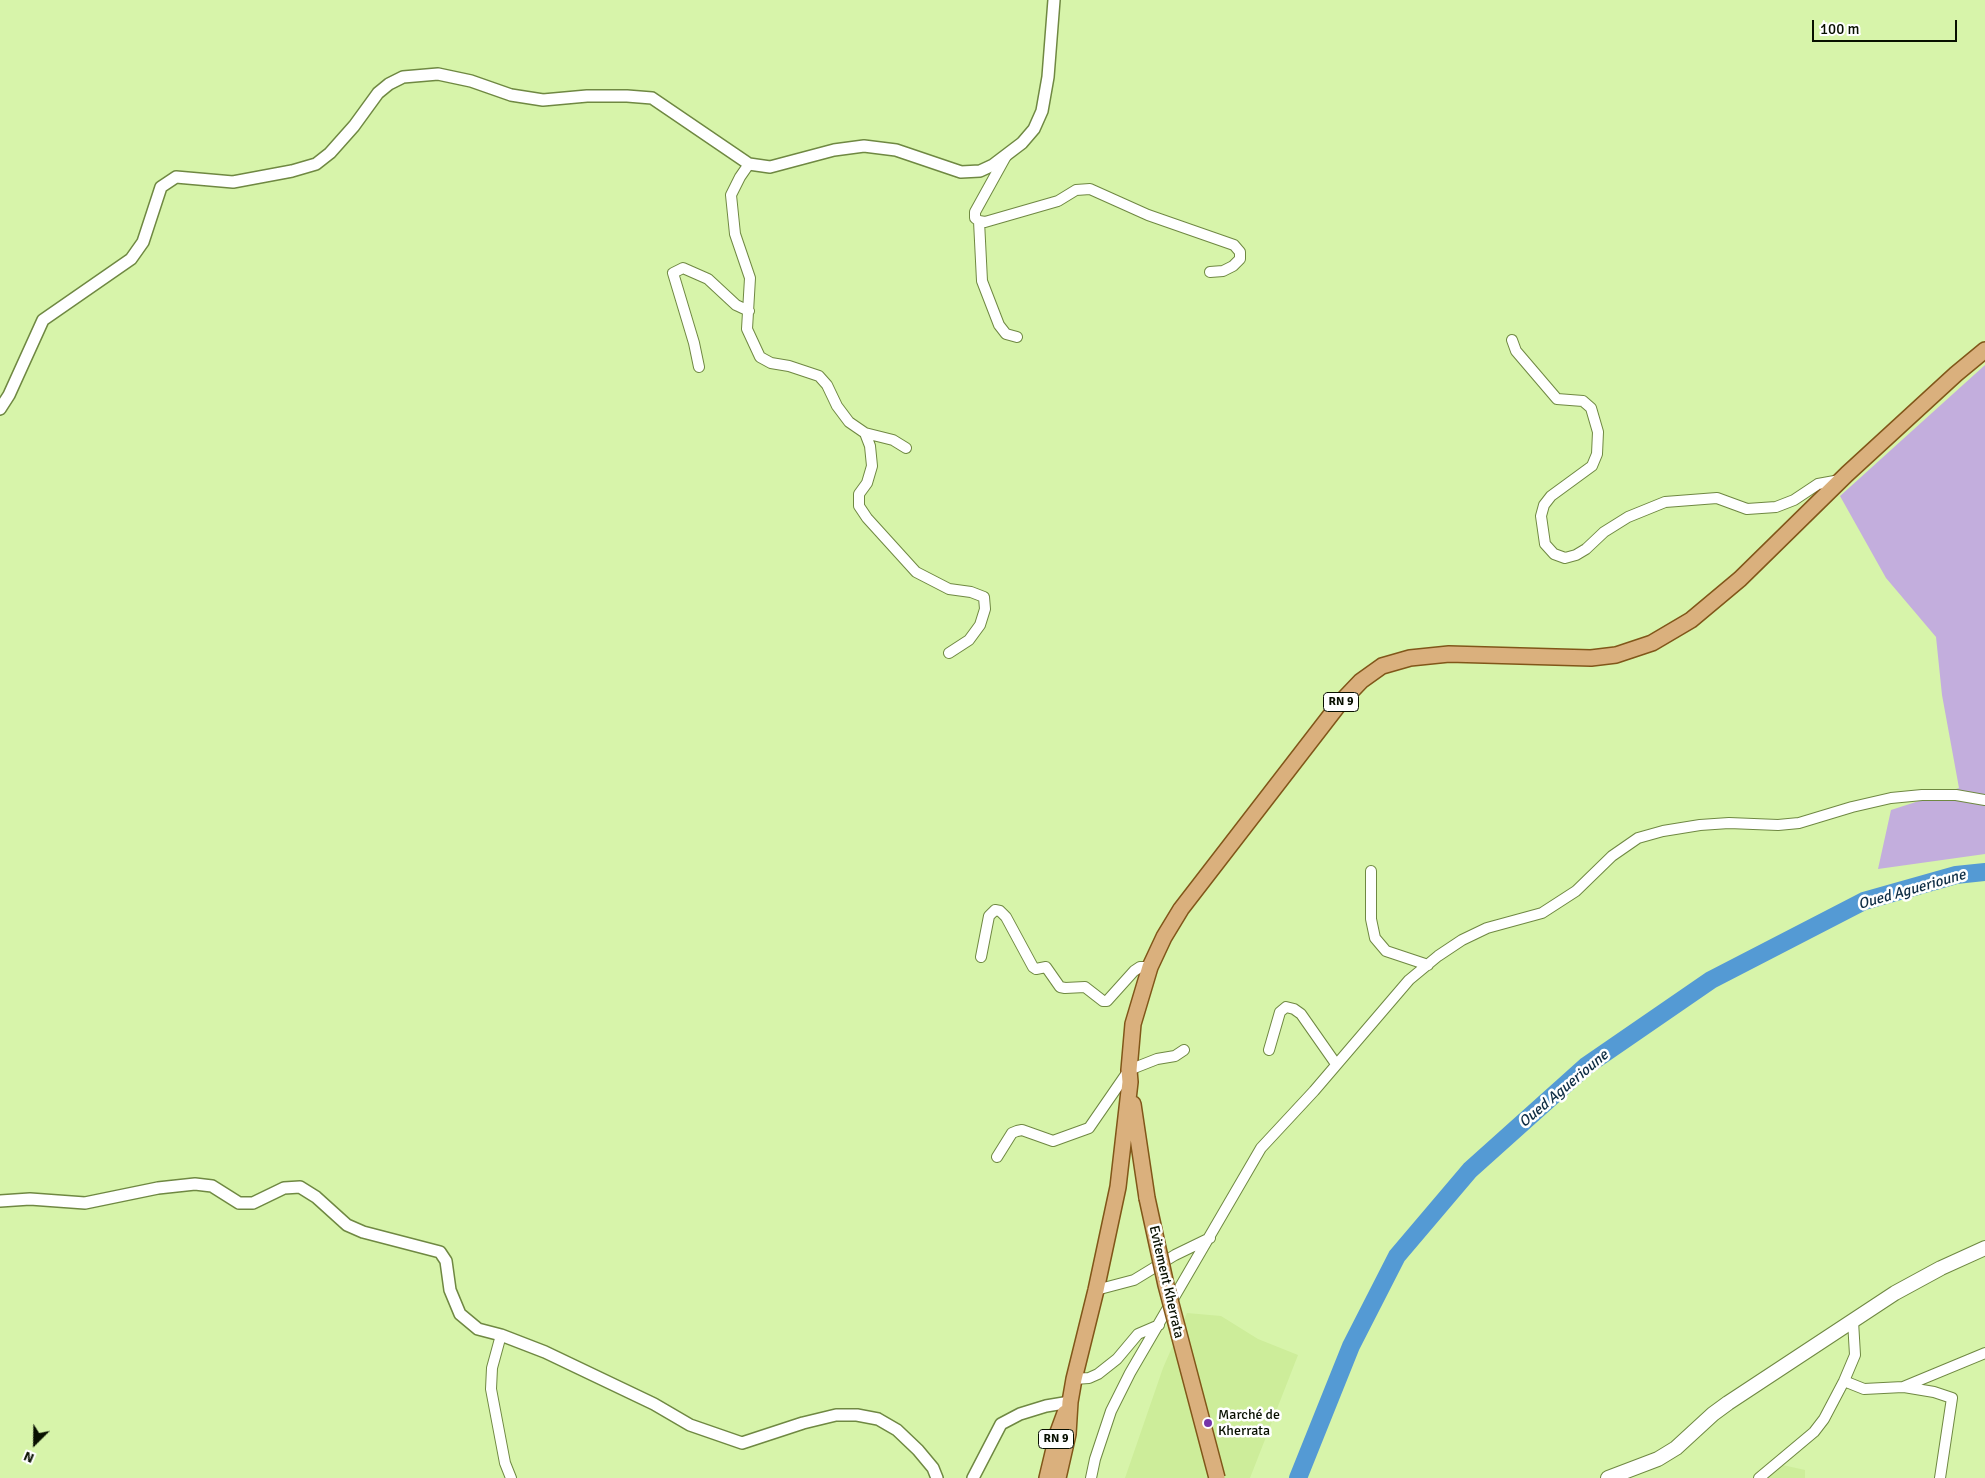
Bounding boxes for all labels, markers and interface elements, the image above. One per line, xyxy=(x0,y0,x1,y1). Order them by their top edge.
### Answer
scale bar xyxy=(1815,10,1960,42)
text: 100 m xyxy=(1820,20,1860,38)
road number: RN 9 xyxy=(1324,692,1358,712)
water label: Oued Aguerioune xyxy=(1856,866,1968,914)
water label: Oued Aguerioune xyxy=(1516,1046,1612,1132)
street label: Evitement Kherrata xyxy=(1145,1224,1187,1340)
place label: Marché de Kherrata xyxy=(1218,1407,1280,1440)
marker: Marché de Kherrata xyxy=(1202,1417,1214,1429)
north arrow xyxy=(10,1418,60,1468)
road number: RN 9 xyxy=(1038,1430,1074,1448)
text: N xyxy=(21,1448,37,1467)

